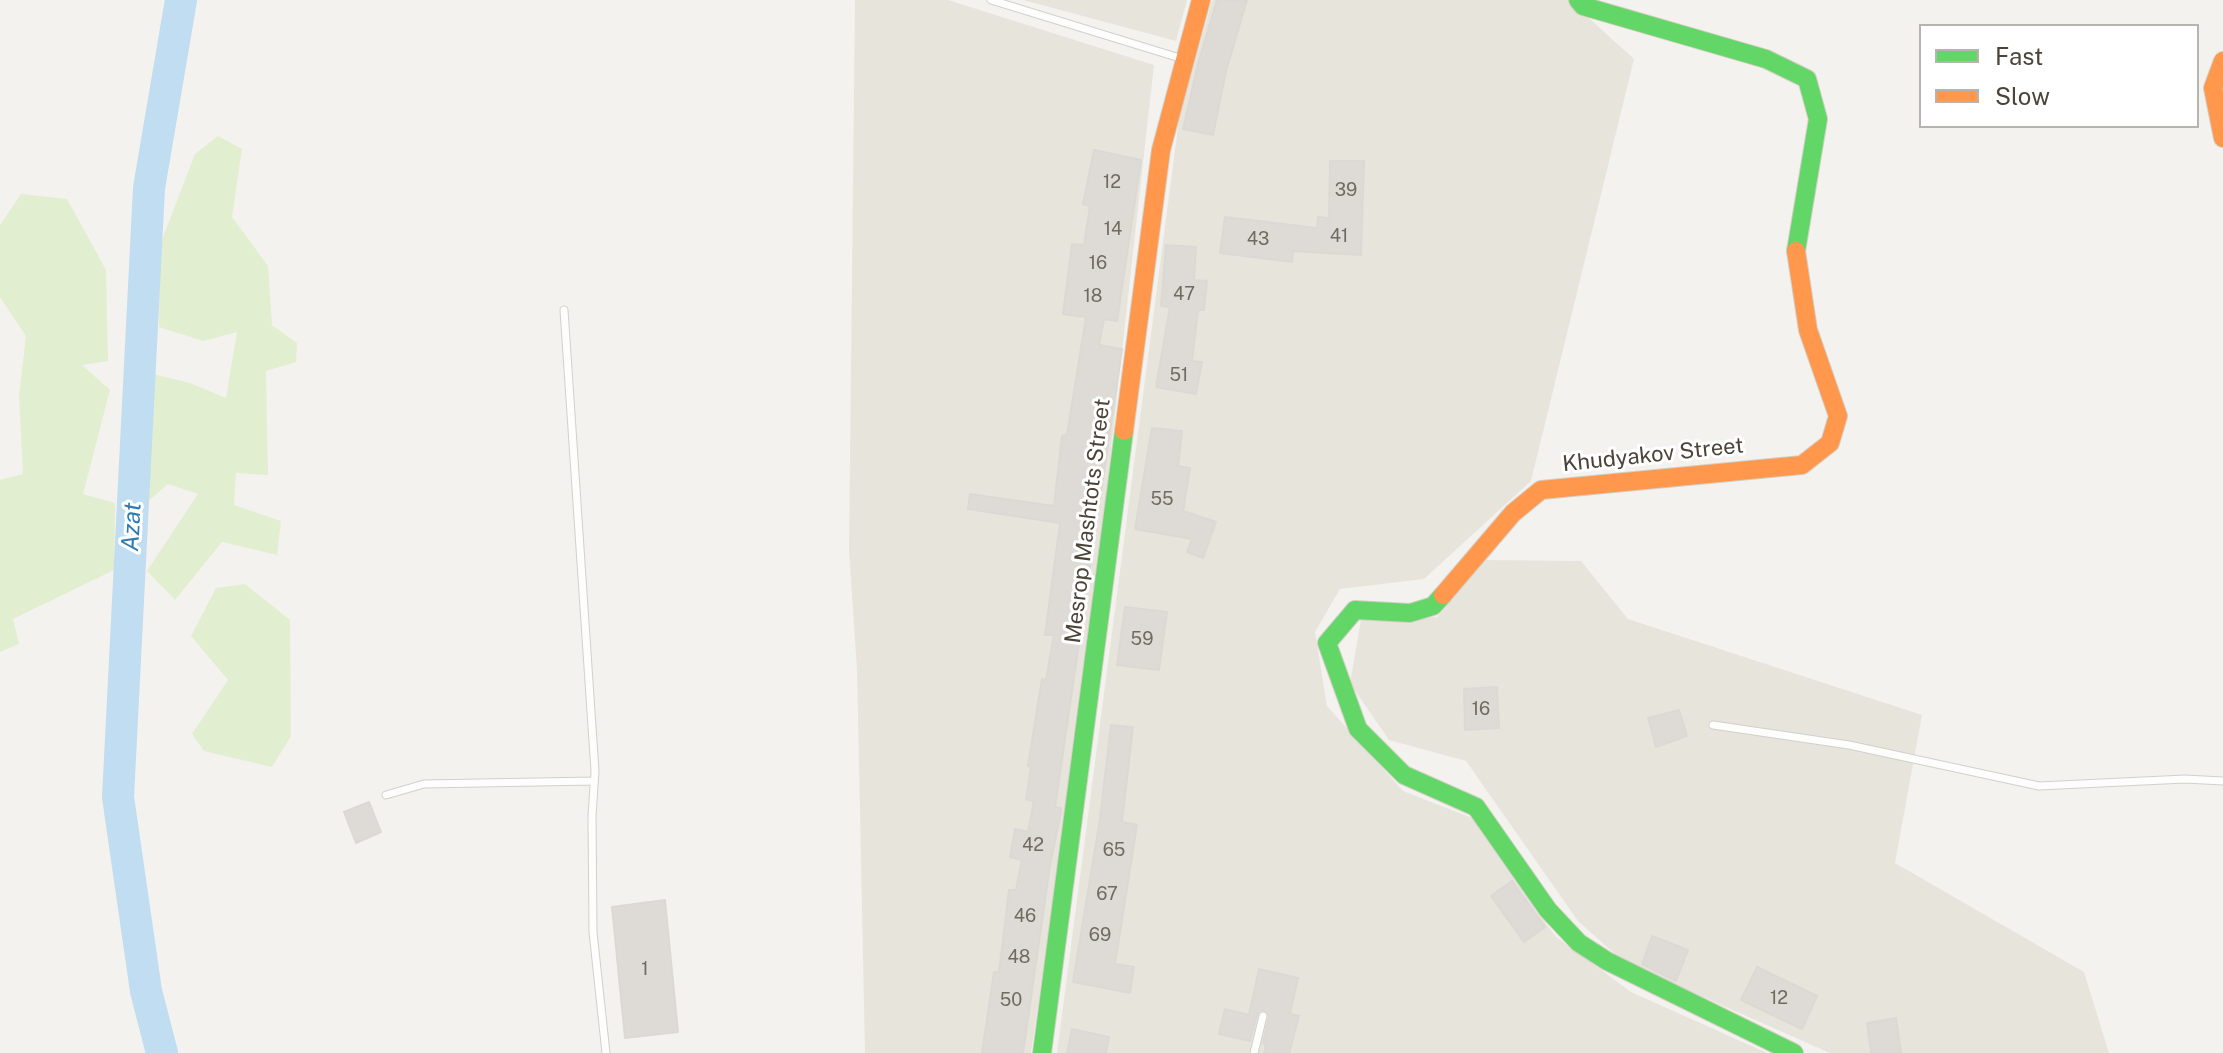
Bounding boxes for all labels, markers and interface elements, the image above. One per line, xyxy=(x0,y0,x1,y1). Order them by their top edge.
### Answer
legend xyxy=(1919,24,2199,128)
text: Fast xyxy=(1995,42,2043,70)
text: Slow xyxy=(1995,82,2050,110)
house number: 12 xyxy=(1103,171,1121,193)
house number: 39 xyxy=(1335,179,1357,201)
house number: 14 xyxy=(1104,218,1122,240)
house number: 41 xyxy=(1330,225,1348,247)
house number: 43 xyxy=(1247,228,1269,250)
house number: 16 xyxy=(1089,252,1107,274)
house number: 47 xyxy=(1173,283,1195,305)
house number: 18 xyxy=(1084,285,1102,307)
house number: 51 xyxy=(1170,364,1188,386)
street label: Mesrop Mashtots Street xyxy=(1060,397,1116,645)
street label: Khudyakov Street xyxy=(1561,432,1745,478)
house number: 55 xyxy=(1150,488,1174,510)
water label: Azat xyxy=(116,502,148,552)
house number: 59 xyxy=(1131,628,1153,650)
house number: 16 xyxy=(1472,698,1490,720)
house number: 42 xyxy=(1022,834,1044,856)
house number: 65 xyxy=(1103,839,1125,861)
house number: 67 xyxy=(1096,883,1118,905)
house number: 46 xyxy=(1014,905,1036,927)
house number: 69 xyxy=(1089,924,1111,946)
house number: 48 xyxy=(1008,946,1030,968)
house number: 1 xyxy=(641,958,649,980)
house number: 12 xyxy=(1770,987,1788,1009)
house number: 50 xyxy=(1000,989,1022,1011)

